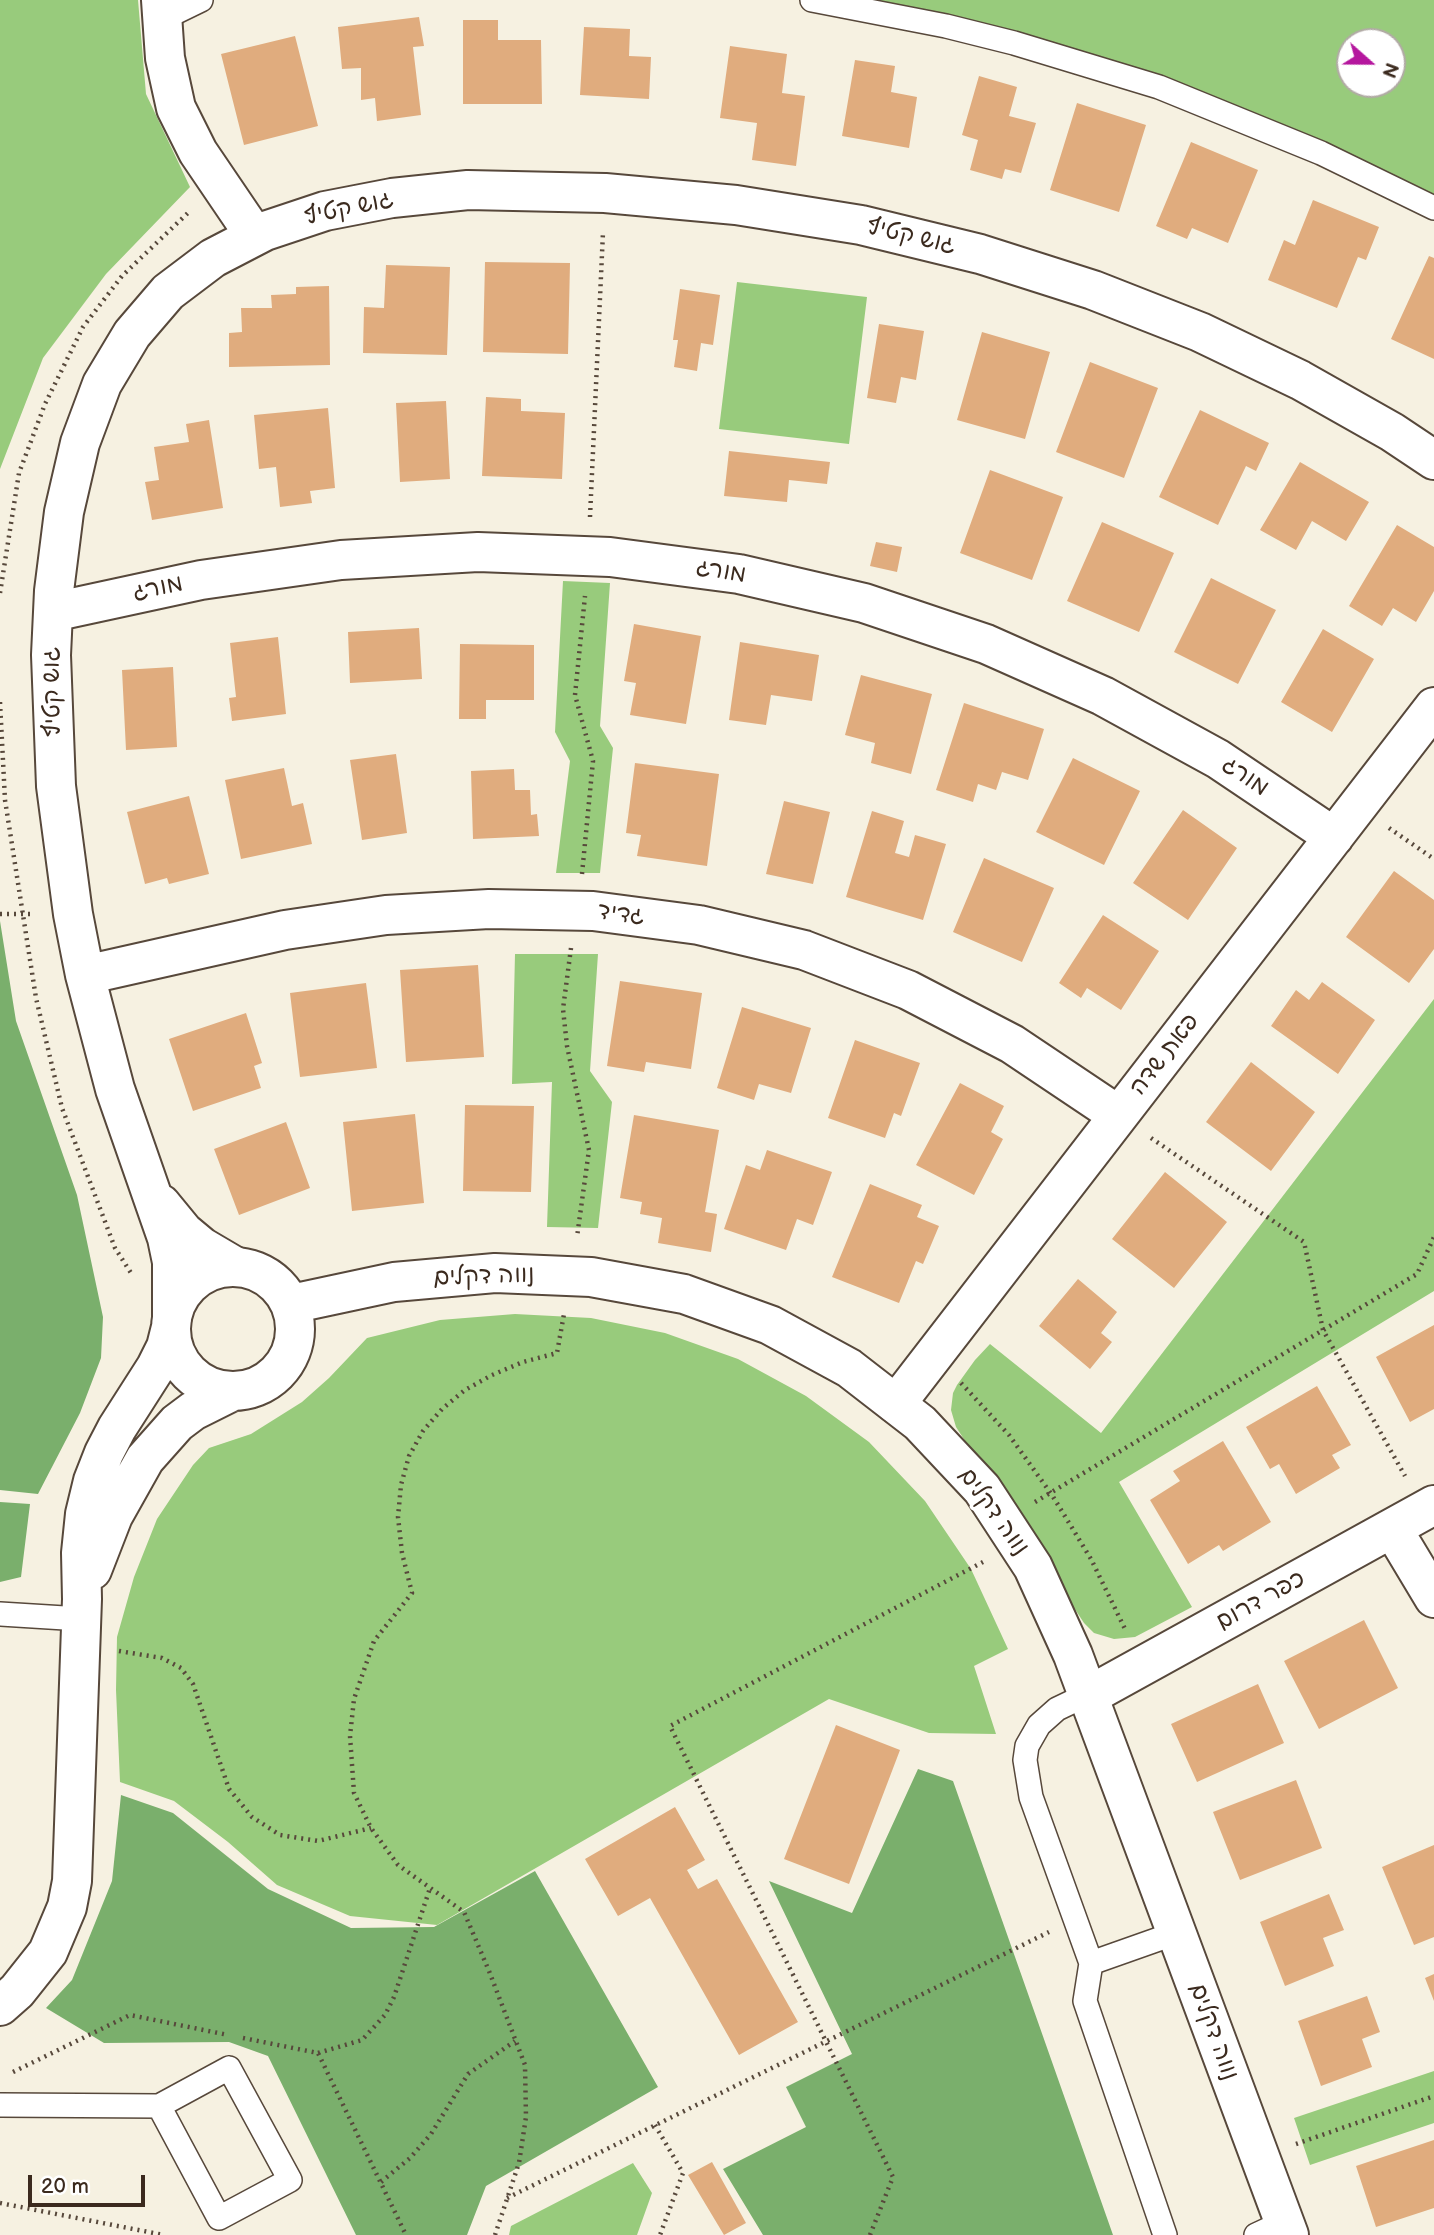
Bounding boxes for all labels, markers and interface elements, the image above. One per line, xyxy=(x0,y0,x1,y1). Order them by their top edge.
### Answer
north arrow xyxy=(1336,28,1406,98)
text: N xyxy=(1376,59,1403,81)
street label: גוש קטיף xyxy=(302,186,396,232)
street label: גוש קטיף xyxy=(864,213,958,261)
street label: מורג xyxy=(694,554,748,590)
street label: מורג xyxy=(130,570,186,608)
street label: גוש קטיף xyxy=(38,647,68,737)
street label: מורג xyxy=(1216,751,1274,803)
street label: גדיד xyxy=(596,898,646,932)
street label: פאת שדה xyxy=(1124,1008,1206,1102)
street label: נווה דקלים xyxy=(433,1261,535,1293)
street label: נווה דקלים xyxy=(952,1463,1034,1561)
street label: כפר דרום xyxy=(1212,1565,1310,1637)
street label: נווה דקלים xyxy=(1182,1980,1244,2084)
scale bar xyxy=(32,2162,149,2206)
text: 20 m xyxy=(41,2174,89,2199)

